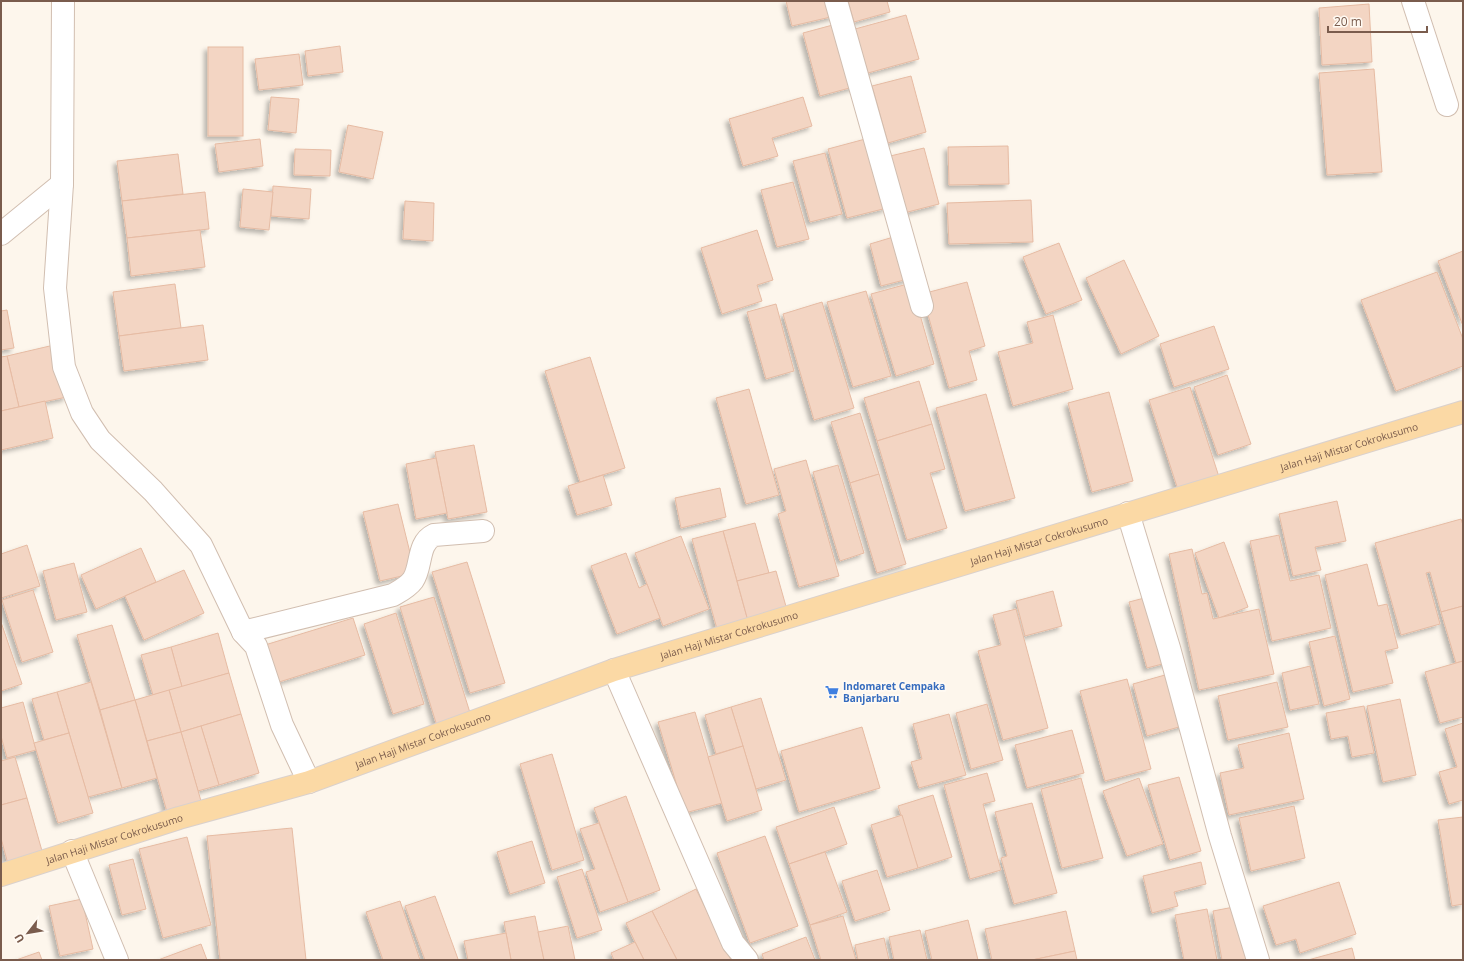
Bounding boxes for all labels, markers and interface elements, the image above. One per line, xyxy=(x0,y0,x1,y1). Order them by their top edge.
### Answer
scale bar xyxy=(1328,8,1427,34)
text: 20 m xyxy=(1334,13,1362,30)
street label: Jalan Haji Mistar Cokrokusumo xyxy=(1278,419,1420,474)
street label: Jalan Haji Mistar Cokrokusumo xyxy=(968,513,1110,569)
street label: Jalan Haji Mistar Cokrokusumo xyxy=(658,608,800,663)
place label: Indomaret Cempaka Banjarbaru xyxy=(843,679,945,705)
supermarket icon: Indomaret Cempaka Banjarbaru xyxy=(824,684,840,700)
street label: Jalan Haji Mistar Cokrokusumo xyxy=(352,709,492,772)
street label: Jalan Haji Mistar Cokrokusumo xyxy=(43,810,184,868)
north arrow xyxy=(8,913,48,953)
text: U xyxy=(10,931,28,946)

